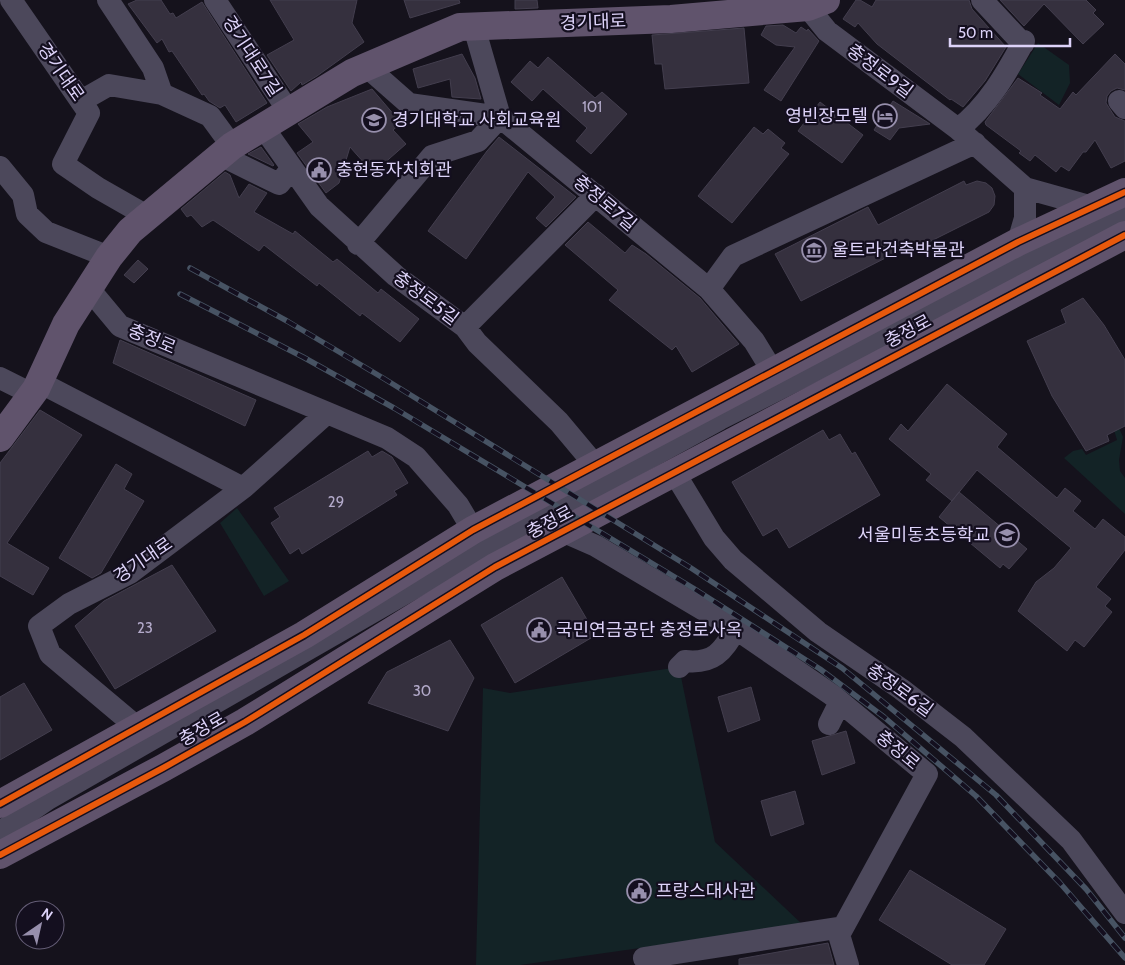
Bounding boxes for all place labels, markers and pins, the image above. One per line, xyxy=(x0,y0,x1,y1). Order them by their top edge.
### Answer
hotel icon: 영빈장모텔 xyxy=(872,103,898,129)
place label: 영빈장모텔 xyxy=(785,105,868,127)
school or university icon: 경기대학교 사회교육원 xyxy=(361,107,387,133)
place label: 경기대학교 사회교육원 xyxy=(392,109,562,131)
public building icon: 충현동자치회관 xyxy=(306,157,332,183)
place label: 충현동자치회관 xyxy=(336,159,452,181)
museum icon: 울트라건축박물관 xyxy=(801,237,827,263)
place label: 울트라건축박물관 xyxy=(832,239,965,261)
school or university icon: 서울미동초등학교 xyxy=(994,522,1020,548)
place label: 서울미동초등학교 xyxy=(858,524,990,546)
public building icon: 국민연금공단 충정로사옥 xyxy=(526,617,552,643)
place label: 국민연금공단 충정로사옥 xyxy=(556,619,742,641)
public building icon: 프랑스대사관 xyxy=(626,878,652,904)
place label: 프랑스대사관 xyxy=(656,880,756,902)

